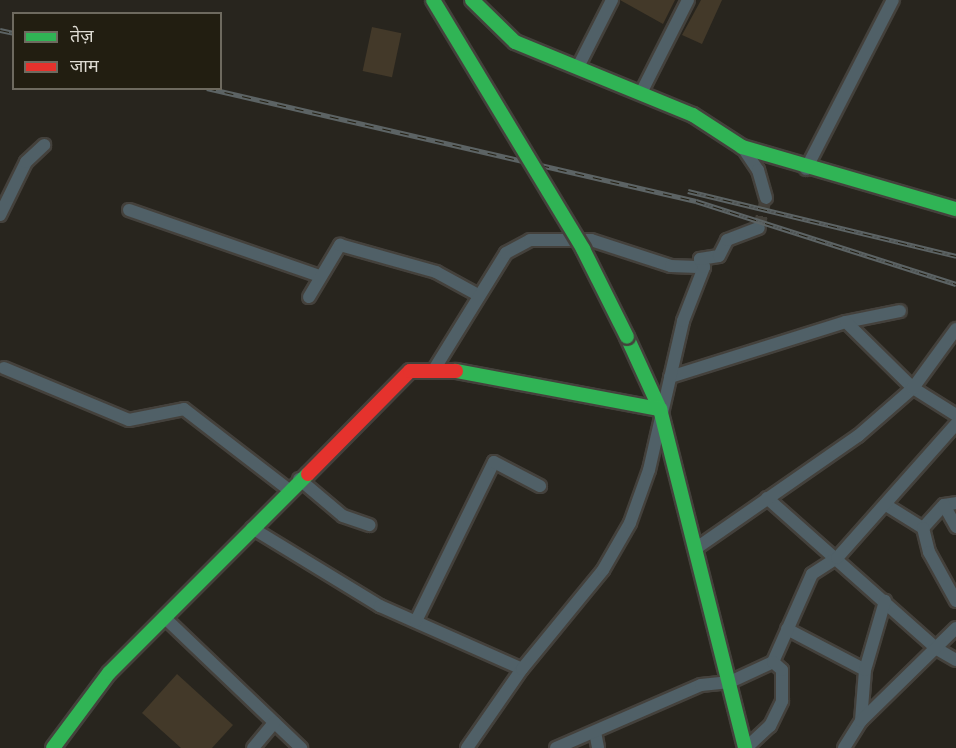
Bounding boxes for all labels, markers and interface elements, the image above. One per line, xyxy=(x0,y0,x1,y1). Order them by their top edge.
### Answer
legend xyxy=(12,12,222,90)
text: तेज़ xyxy=(70,26,94,46)
text: जाम xyxy=(70,56,99,76)

